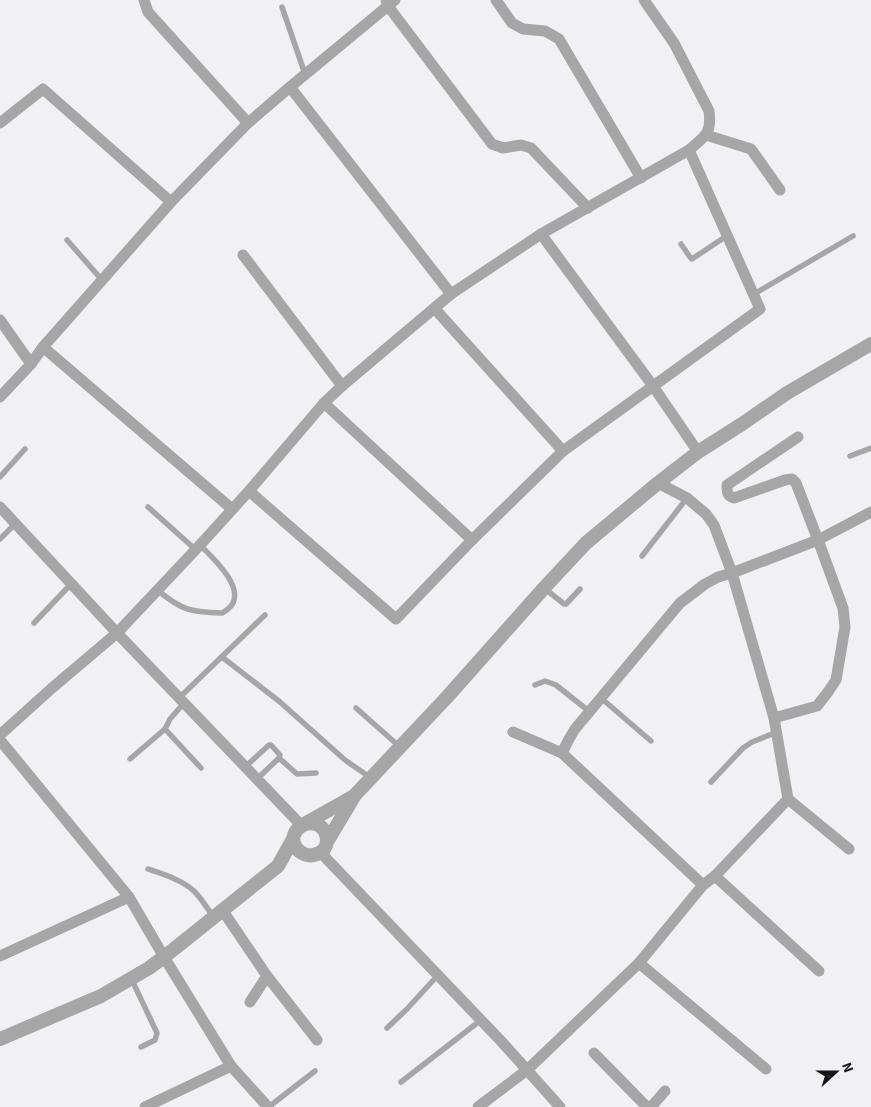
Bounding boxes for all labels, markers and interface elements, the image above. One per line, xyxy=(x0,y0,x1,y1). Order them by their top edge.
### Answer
north arrow xyxy=(811,1047,861,1097)
text: N xyxy=(836,1060,858,1076)

